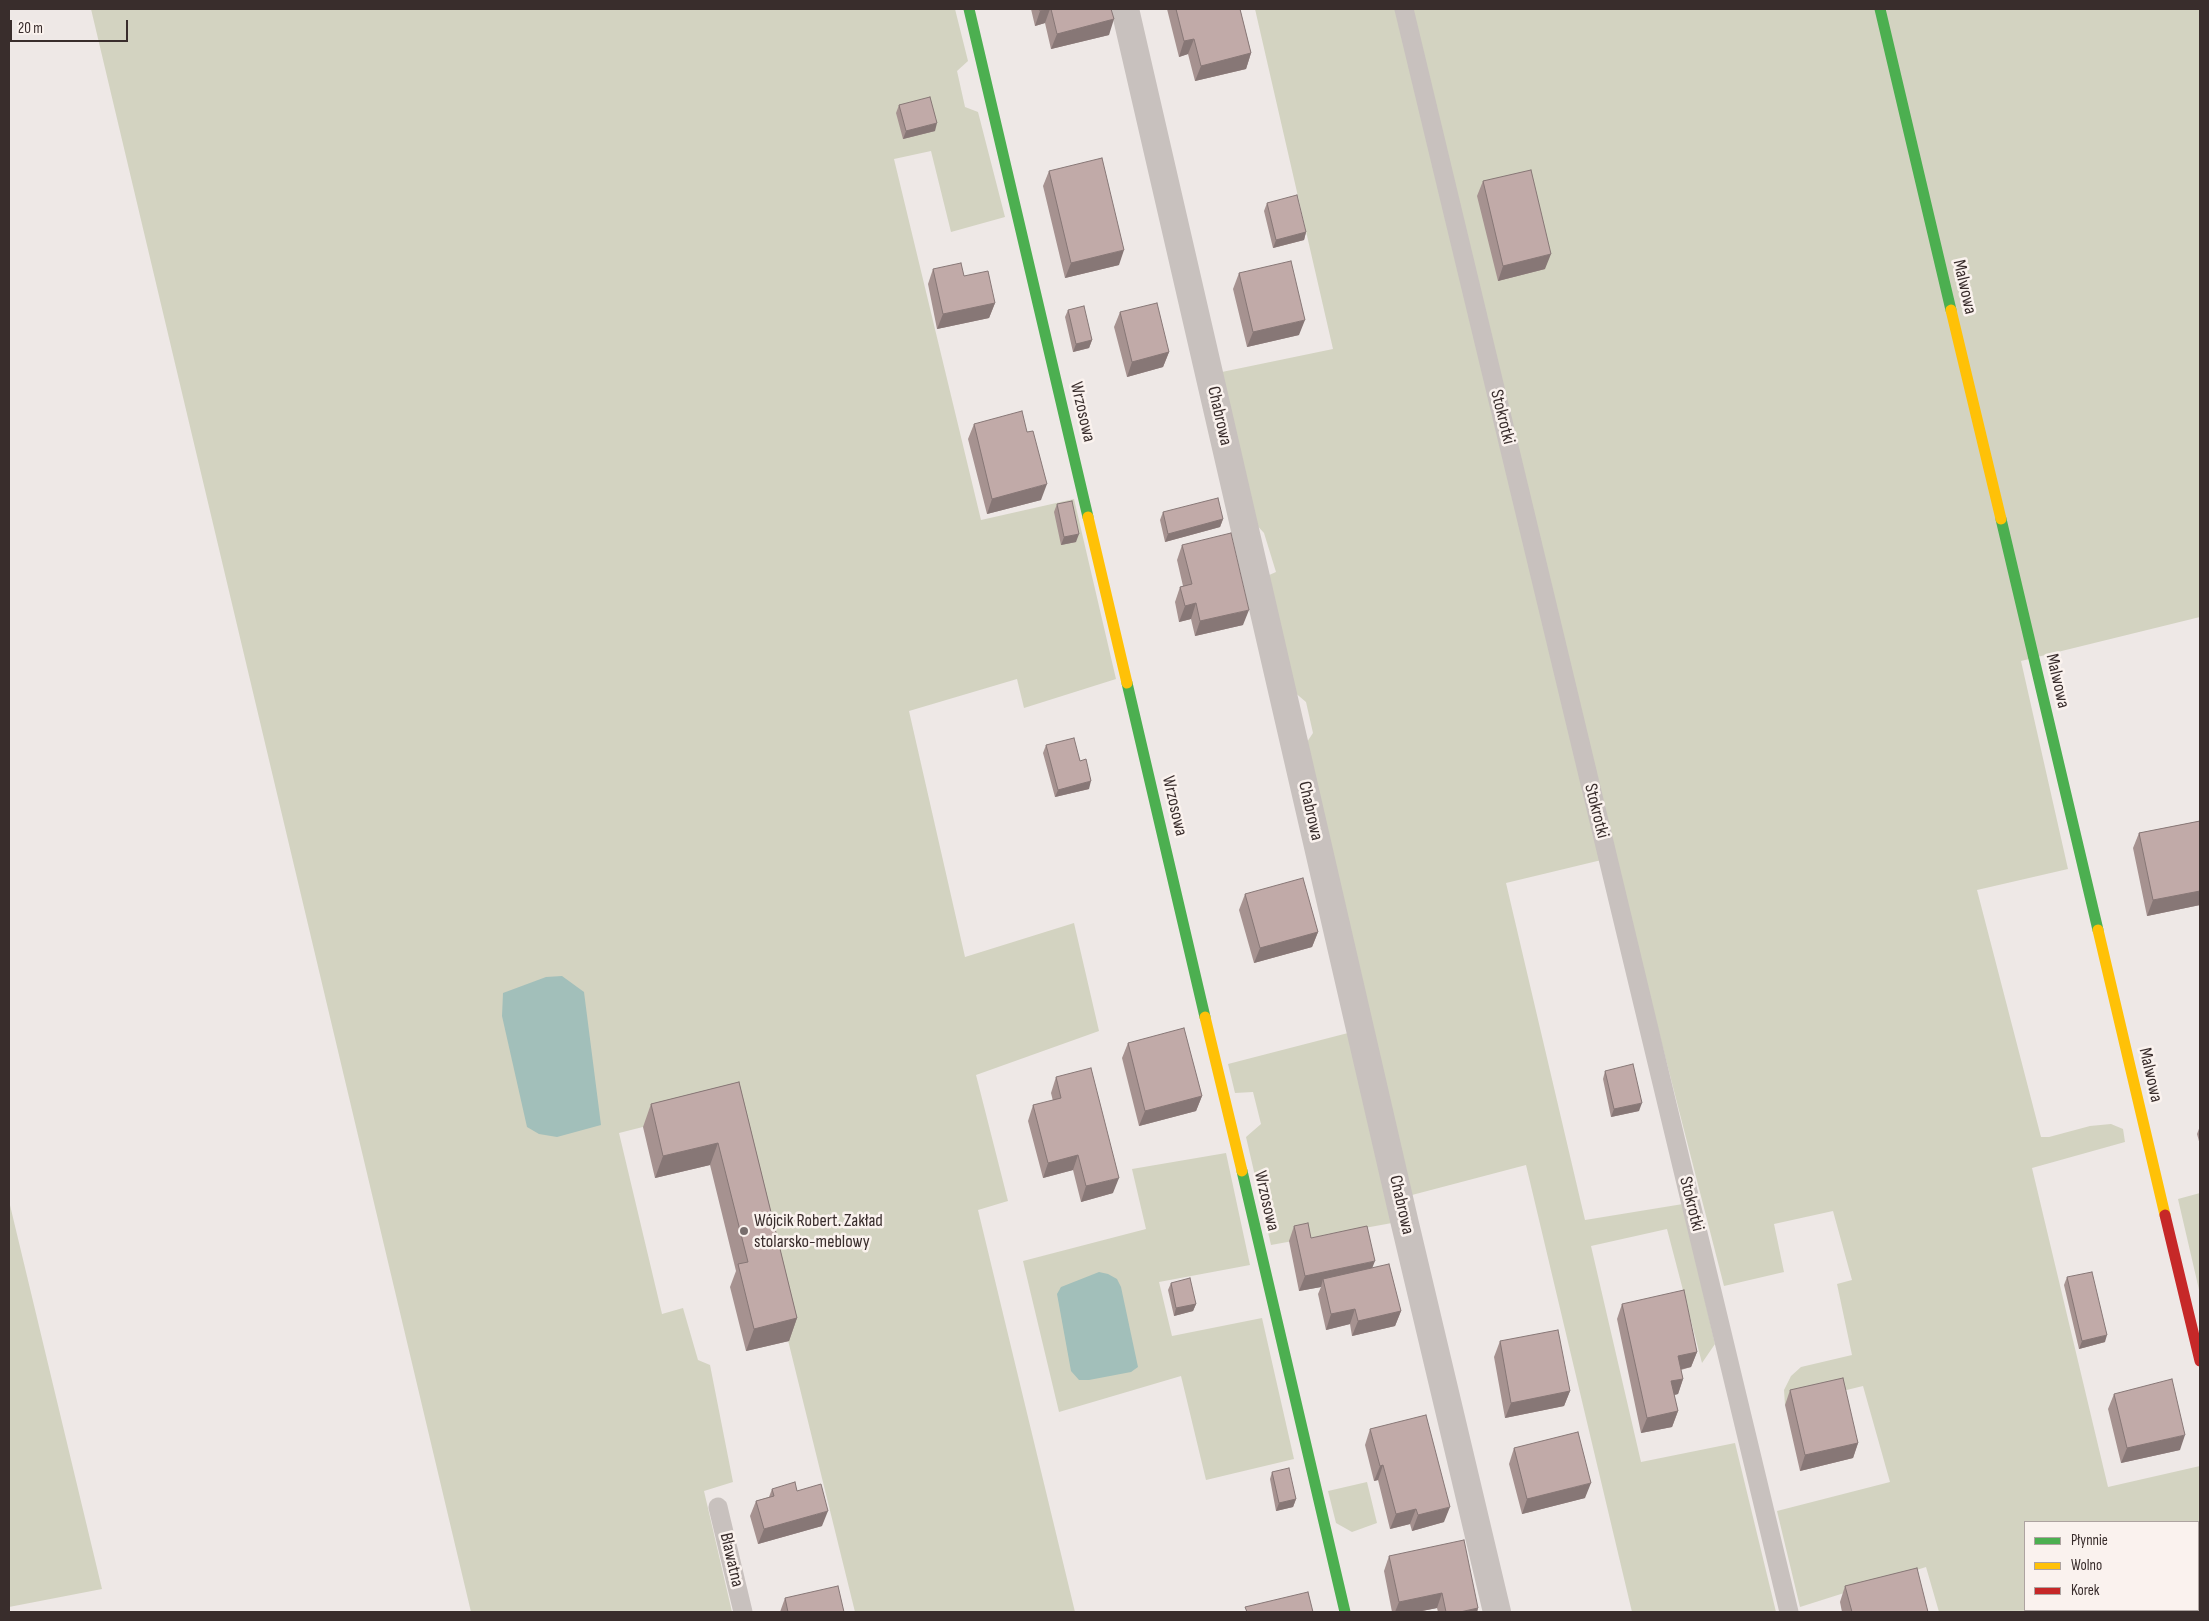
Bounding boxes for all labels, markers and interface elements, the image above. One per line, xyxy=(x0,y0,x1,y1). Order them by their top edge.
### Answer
scale bar xyxy=(12,10,130,42)
text: 20 m xyxy=(18,19,43,38)
street label: Malwowa xyxy=(1947,258,1981,316)
street label: Wrzosowa xyxy=(1065,380,1099,444)
street label: Chabrowa xyxy=(1202,384,1236,448)
street label: Stokrotki xyxy=(1485,387,1519,447)
street label: Malwowa xyxy=(2040,652,2074,710)
street label: Wrzosowa xyxy=(1157,774,1191,838)
street label: Chabrowa xyxy=(1293,779,1327,843)
street label: Stokrotki xyxy=(1579,781,1613,841)
street label: Malwowa xyxy=(2133,1046,2167,1104)
street label: Wrzosowa xyxy=(1249,1169,1283,1233)
street label: Chabrowa xyxy=(1384,1173,1418,1237)
street label: Stokrotki xyxy=(1674,1174,1708,1234)
place label: Wójcik Robert. Zakład stolarsko-meblowy xyxy=(754,1210,883,1252)
marker: Wójcik Robert. Zakład stolarsko-meblowy xyxy=(738,1225,750,1237)
legend xyxy=(2024,1521,2199,1611)
street label: Bławatna xyxy=(714,1531,748,1589)
text: Płynnie xyxy=(2071,1531,2108,1550)
text: Wolno xyxy=(2071,1556,2102,1575)
text: Korek xyxy=(2071,1581,2100,1600)

